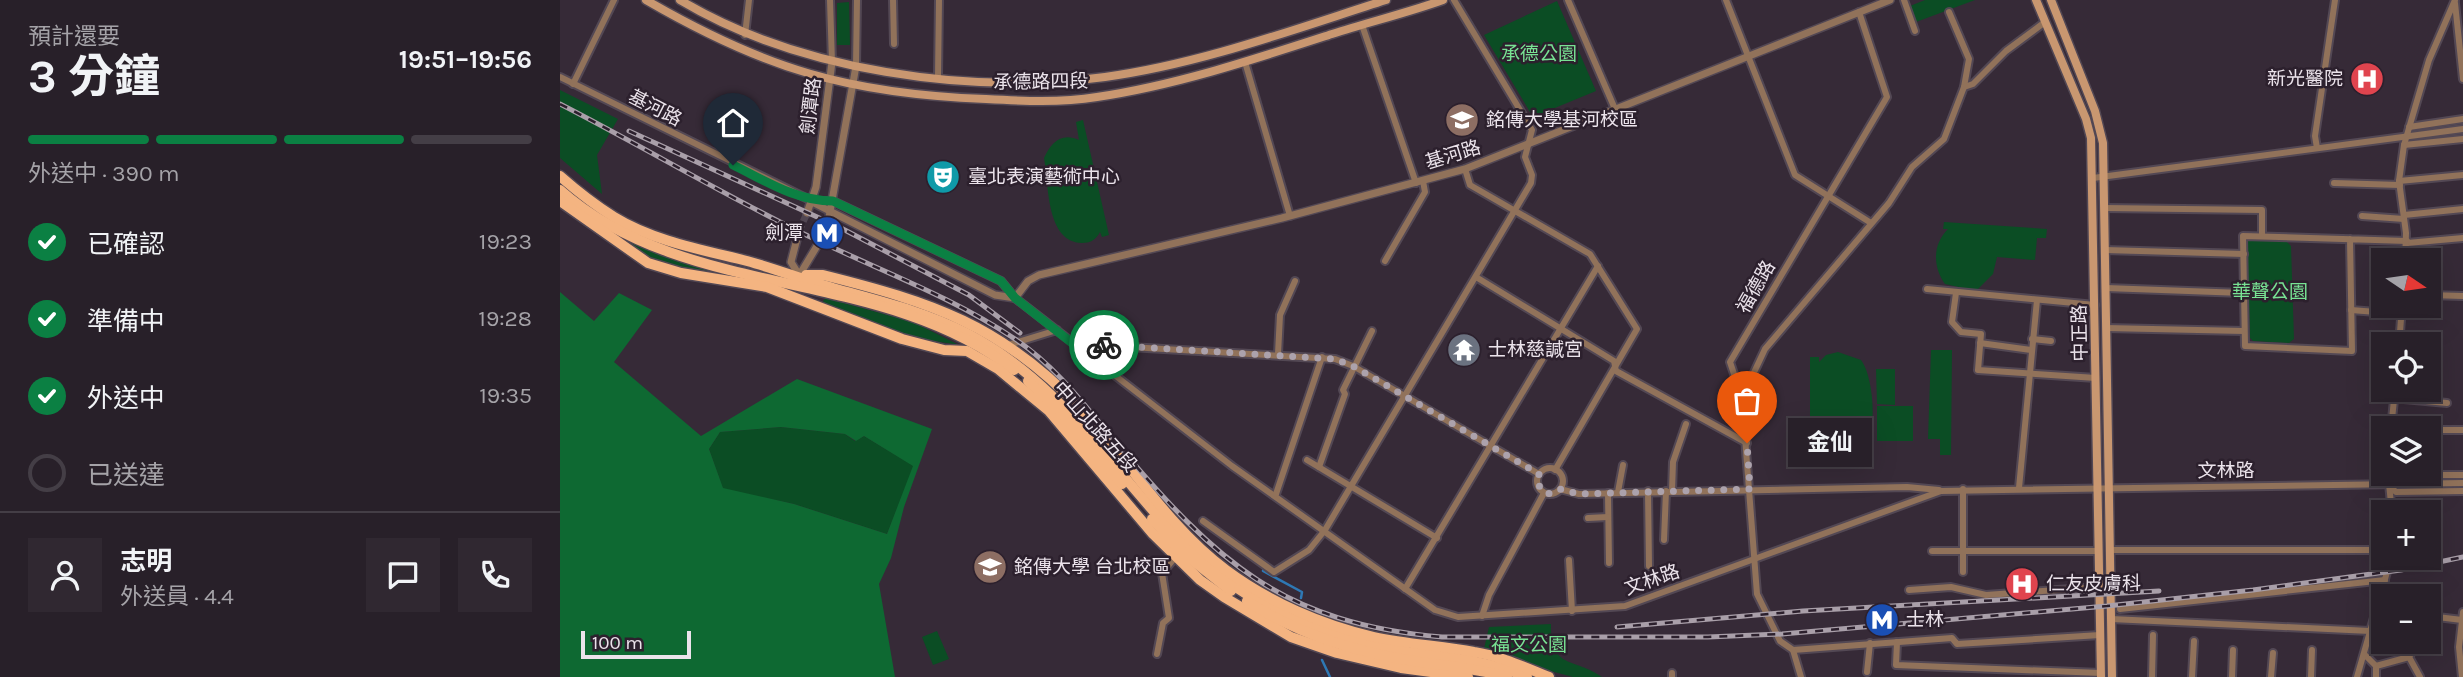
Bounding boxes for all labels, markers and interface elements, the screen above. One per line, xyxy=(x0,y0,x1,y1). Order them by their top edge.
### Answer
text: 預計還要 xyxy=(28,23,120,50)
park label: 承德公園 xyxy=(1501,43,1577,65)
text: 19:51–19:56 xyxy=(399,44,532,75)
text: 3 分鐘 xyxy=(28,50,160,104)
hospital icon: 新光醫院 xyxy=(2348,60,2386,98)
place label: 新光醫院 xyxy=(2267,68,2343,90)
street label: 承德路四段 xyxy=(993,70,1089,94)
street label: 劍潭路 xyxy=(797,76,825,136)
street label: 基河路 xyxy=(625,85,685,131)
pin xyxy=(703,93,763,165)
school or university icon: 銘傳大學基河校區 xyxy=(1443,101,1481,139)
icon: home xyxy=(714,104,752,142)
place label: 銘傳大學基河校區 xyxy=(1486,109,1638,131)
street label: 基河路 xyxy=(1423,136,1483,174)
theatre icon: 臺北表演藝術中心 xyxy=(924,158,962,196)
text: 外送中 · 390 m xyxy=(28,160,180,187)
place label: 臺北表演藝術中心 xyxy=(968,166,1120,188)
metro station icon: 劍潭 xyxy=(808,214,846,252)
place label: 劍潭 xyxy=(765,222,803,244)
icon: check xyxy=(28,223,66,261)
text: 19:23 xyxy=(479,228,532,255)
text: 已確認 xyxy=(87,229,165,260)
north arrow xyxy=(2371,248,2441,318)
map controls xyxy=(2371,248,2441,654)
street label: 福德路 xyxy=(1732,257,1780,317)
park label: 華聲公園 xyxy=(2232,281,2308,303)
icon: check xyxy=(28,300,66,338)
street label: 中正路 xyxy=(2069,304,2091,362)
text: 19:28 xyxy=(478,305,532,332)
text: 準備中 xyxy=(87,306,165,337)
courier xyxy=(1069,310,1139,380)
icon: bike xyxy=(1085,326,1123,364)
temple icon: 士林慈諴宮 xyxy=(1445,331,1483,369)
button: locate xyxy=(2371,332,2441,402)
place label: 士林慈諴宮 xyxy=(1488,339,1583,361)
pin xyxy=(1717,371,1777,443)
icon: check xyxy=(28,377,66,415)
street label: 中山北路五段 xyxy=(1049,377,1141,477)
text: 19:35 xyxy=(479,382,532,409)
icon: bag xyxy=(1728,382,1766,420)
text: 外送中 xyxy=(87,383,165,414)
button: layers xyxy=(2371,416,2441,486)
callout: 金仙 xyxy=(1789,418,1873,467)
text: 金仙 xyxy=(1807,429,1853,456)
text: 已送達 xyxy=(87,460,165,491)
street label: 文林路 xyxy=(2197,460,2255,482)
button: + xyxy=(2371,500,2441,570)
button: person xyxy=(28,538,102,612)
button: chat xyxy=(366,538,440,612)
button: phone xyxy=(458,538,532,612)
text: 志明 xyxy=(120,546,172,577)
school or university icon: 銘傳大學 台北校區 xyxy=(971,548,1009,586)
place label: 銘傳大學 台北校區 xyxy=(1014,556,1171,578)
street label: 文林路 xyxy=(1621,560,1683,600)
hospital icon: 仁友皮膚科 xyxy=(2003,565,2041,603)
place label: 仁友皮膚科 xyxy=(2046,573,2141,595)
text: 外送員 · 4.4 xyxy=(120,583,234,610)
button: − xyxy=(2371,584,2441,654)
metro station icon: 士林 xyxy=(1863,601,1901,639)
place label: 士林 xyxy=(1906,609,1944,631)
scale bar xyxy=(581,628,691,660)
text: 100 m xyxy=(592,632,643,654)
park label: 福文公園 xyxy=(1491,634,1567,656)

